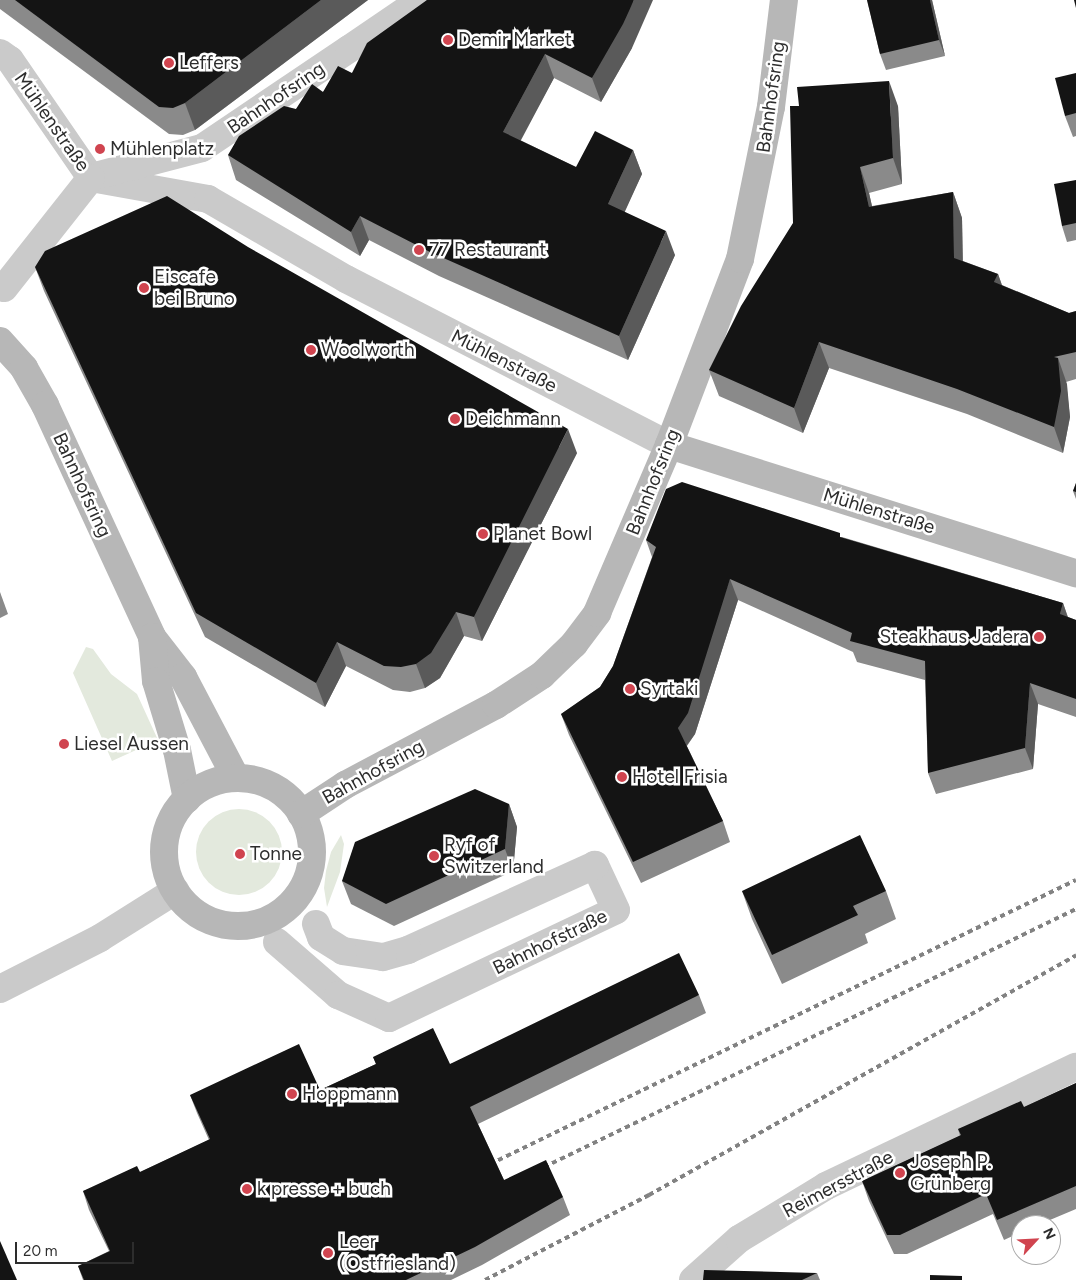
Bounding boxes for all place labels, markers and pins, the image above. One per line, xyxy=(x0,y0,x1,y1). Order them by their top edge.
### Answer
place label: Demir Market xyxy=(458,29,572,51)
marker: Demir Market xyxy=(442,34,454,46)
place label: Leffers xyxy=(179,52,239,74)
marker: Leffers xyxy=(163,57,175,69)
place label: Mühlenplatz xyxy=(110,138,214,160)
marker: Mühlenplatz xyxy=(94,143,106,155)
place label: 77 Restaurant xyxy=(429,239,547,261)
marker: 77 Restaurant xyxy=(413,244,425,256)
place label: Eiscafe bei Bruno xyxy=(154,266,235,310)
marker: Eiscafe bei Bruno xyxy=(138,282,150,294)
place label: Woolworth xyxy=(321,339,415,361)
marker: Woolworth xyxy=(305,344,317,356)
place label: Deichmann xyxy=(465,408,561,430)
marker: Deichmann xyxy=(449,413,461,425)
place label: Planet Bowl xyxy=(493,523,592,545)
marker: Planet Bowl xyxy=(477,528,489,540)
place label: Steakhaus Jadera xyxy=(879,626,1029,648)
marker: Steakhaus Jadera xyxy=(1033,631,1045,643)
place label: Syrtaki xyxy=(640,678,699,700)
marker: Syrtaki xyxy=(624,683,636,695)
place label: Liesel Aussen xyxy=(74,733,189,755)
marker: Liesel Aussen xyxy=(58,738,70,750)
place label: Hotel Frisia xyxy=(632,766,728,788)
marker: Hotel Frisia xyxy=(616,771,628,783)
place label: Ryf of Switzerland xyxy=(444,834,544,878)
place label: Tonne xyxy=(250,843,302,865)
marker: Tonne xyxy=(234,848,246,860)
marker: Ryf of Switzerland xyxy=(428,850,440,862)
place label: Hoppmann xyxy=(302,1083,397,1105)
marker: Hoppmann xyxy=(286,1088,298,1100)
place label: Joseph P. Grünberg xyxy=(910,1151,992,1195)
marker: Joseph P. Grünberg xyxy=(894,1167,906,1179)
place label: k presse + buch xyxy=(257,1178,391,1200)
marker: k presse + buch xyxy=(241,1183,253,1195)
place label: Leer (Ostfriesland) xyxy=(339,1231,456,1275)
marker: Leer (Ostfriesland) xyxy=(321,1246,335,1260)

